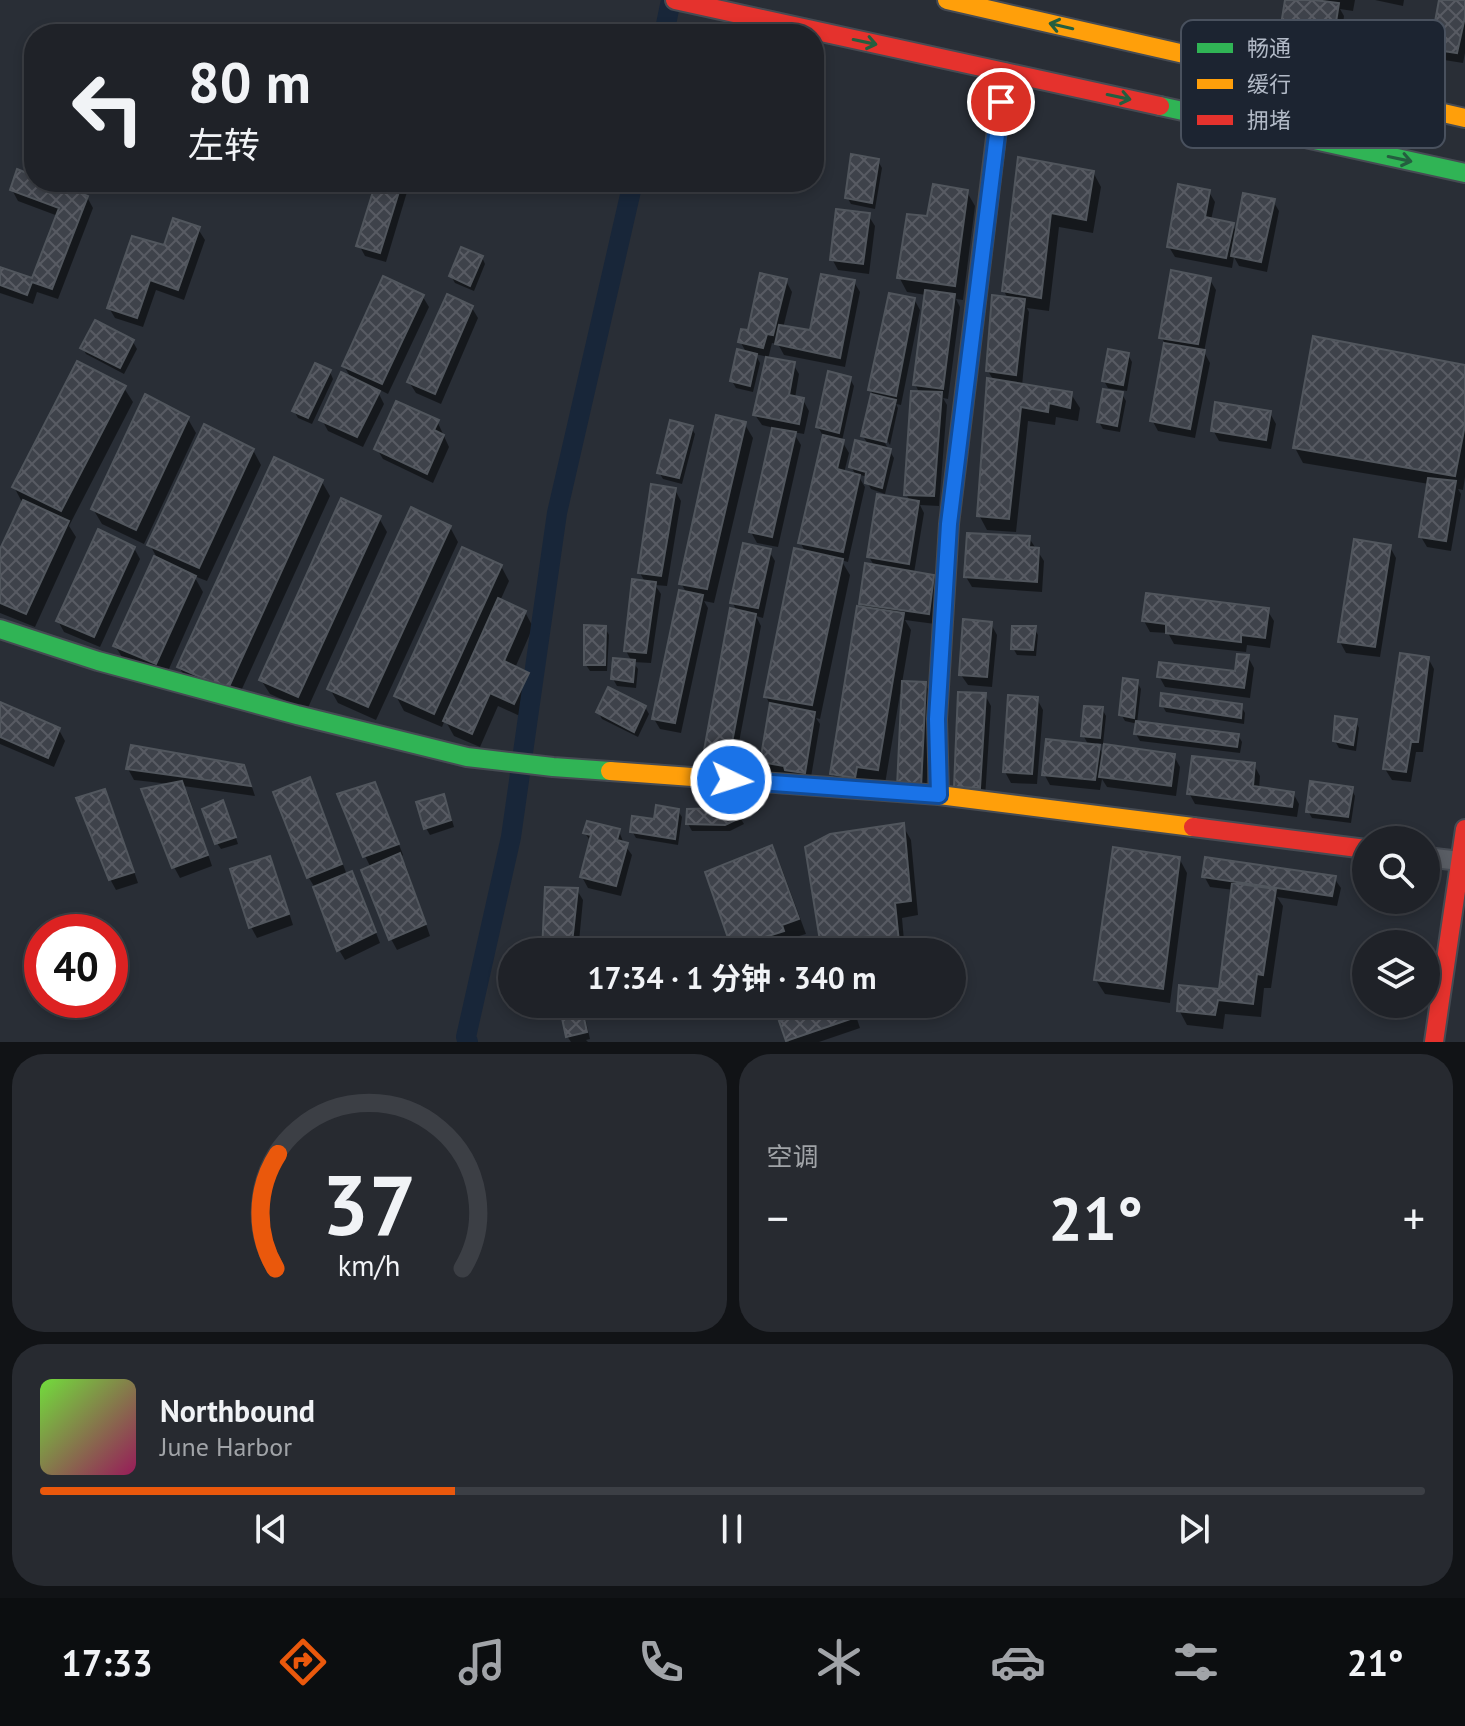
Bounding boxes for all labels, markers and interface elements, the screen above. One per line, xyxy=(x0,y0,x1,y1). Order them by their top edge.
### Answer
one-way arrow xyxy=(1049,18,1075,33)
legend xyxy=(1181,20,1445,148)
text: 畅通 xyxy=(1247,34,1291,62)
one-way arrow xyxy=(852,35,877,50)
text: 80 m xyxy=(188,46,311,118)
icon: left xyxy=(56,56,160,160)
pin xyxy=(967,68,1035,136)
text: 缓行 xyxy=(1247,70,1291,98)
icon: arrive xyxy=(979,80,1023,124)
one-way arrow xyxy=(1106,90,1131,105)
text: 拥堵 xyxy=(1247,106,1291,134)
text: 左转 xyxy=(188,121,260,168)
one-way arrow xyxy=(1387,152,1413,167)
position arrow xyxy=(689,738,773,822)
map controls xyxy=(1352,826,1440,1018)
button: search xyxy=(1352,826,1440,914)
speed limit sign: 40 xyxy=(24,914,128,1018)
button: layers xyxy=(1352,930,1440,1018)
text: 17:34 · 1 分钟 · 340 m xyxy=(587,958,877,997)
text: 空调 xyxy=(767,1140,819,1173)
text: 37 xyxy=(322,1150,416,1258)
text: 21° xyxy=(1049,1179,1143,1257)
text: − xyxy=(767,1189,789,1246)
text: + xyxy=(1403,1189,1425,1246)
text: km/h xyxy=(338,1247,401,1284)
text: Northbound xyxy=(160,1391,315,1430)
text: June Harbor xyxy=(160,1430,292,1463)
icon: previous xyxy=(249,1507,293,1551)
icon: pause xyxy=(710,1507,754,1551)
icon: next xyxy=(1172,1507,1216,1551)
icon: directions xyxy=(275,1634,331,1690)
icon: music xyxy=(454,1634,510,1690)
icon: phone xyxy=(633,1634,689,1690)
icon: climate xyxy=(811,1634,867,1690)
icon: car xyxy=(990,1634,1046,1690)
icon: filters xyxy=(1168,1634,1224,1690)
text: 17:33 xyxy=(61,1639,153,1686)
text: 21° xyxy=(1347,1639,1404,1686)

